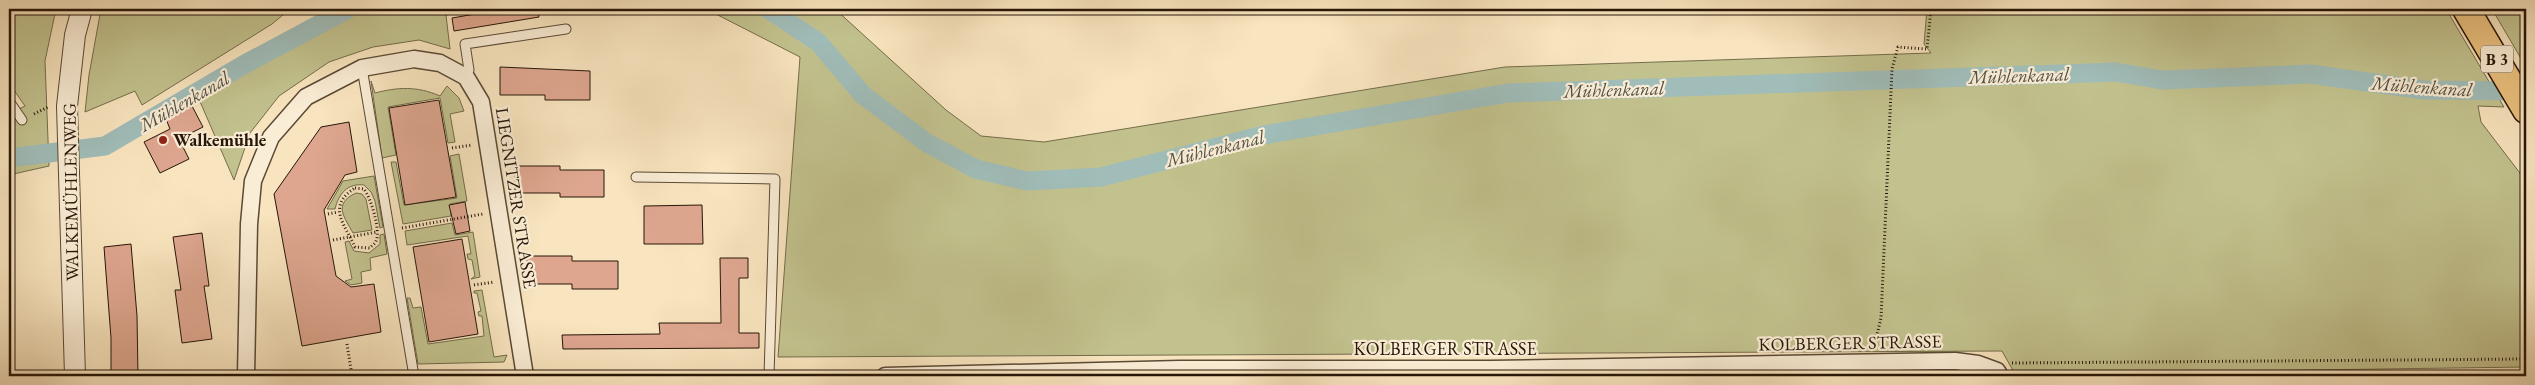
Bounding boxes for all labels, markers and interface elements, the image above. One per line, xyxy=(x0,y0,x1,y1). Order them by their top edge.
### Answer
road number: B 3 xyxy=(2481,46,2513,72)
water label: Mühlenkanal xyxy=(1967,61,2070,90)
water label: Mühlenkanal xyxy=(134,65,235,138)
water label: Mühlenkanal xyxy=(2370,70,2474,103)
water label: Mühlenkanal xyxy=(1562,75,1665,104)
street label: WALKEMÜHLENWEG xyxy=(57,103,84,281)
street label: LIEGNITZER STRASSE xyxy=(491,106,542,290)
water label: Mühlenkanal xyxy=(1162,124,1267,173)
place label: Walkemühle xyxy=(173,128,267,151)
marker: Walkemühle xyxy=(157,134,169,146)
street label: KOLBERGER STRASSE xyxy=(1758,329,1942,356)
street label: KOLBERGER STRASSE xyxy=(1353,337,1537,360)

